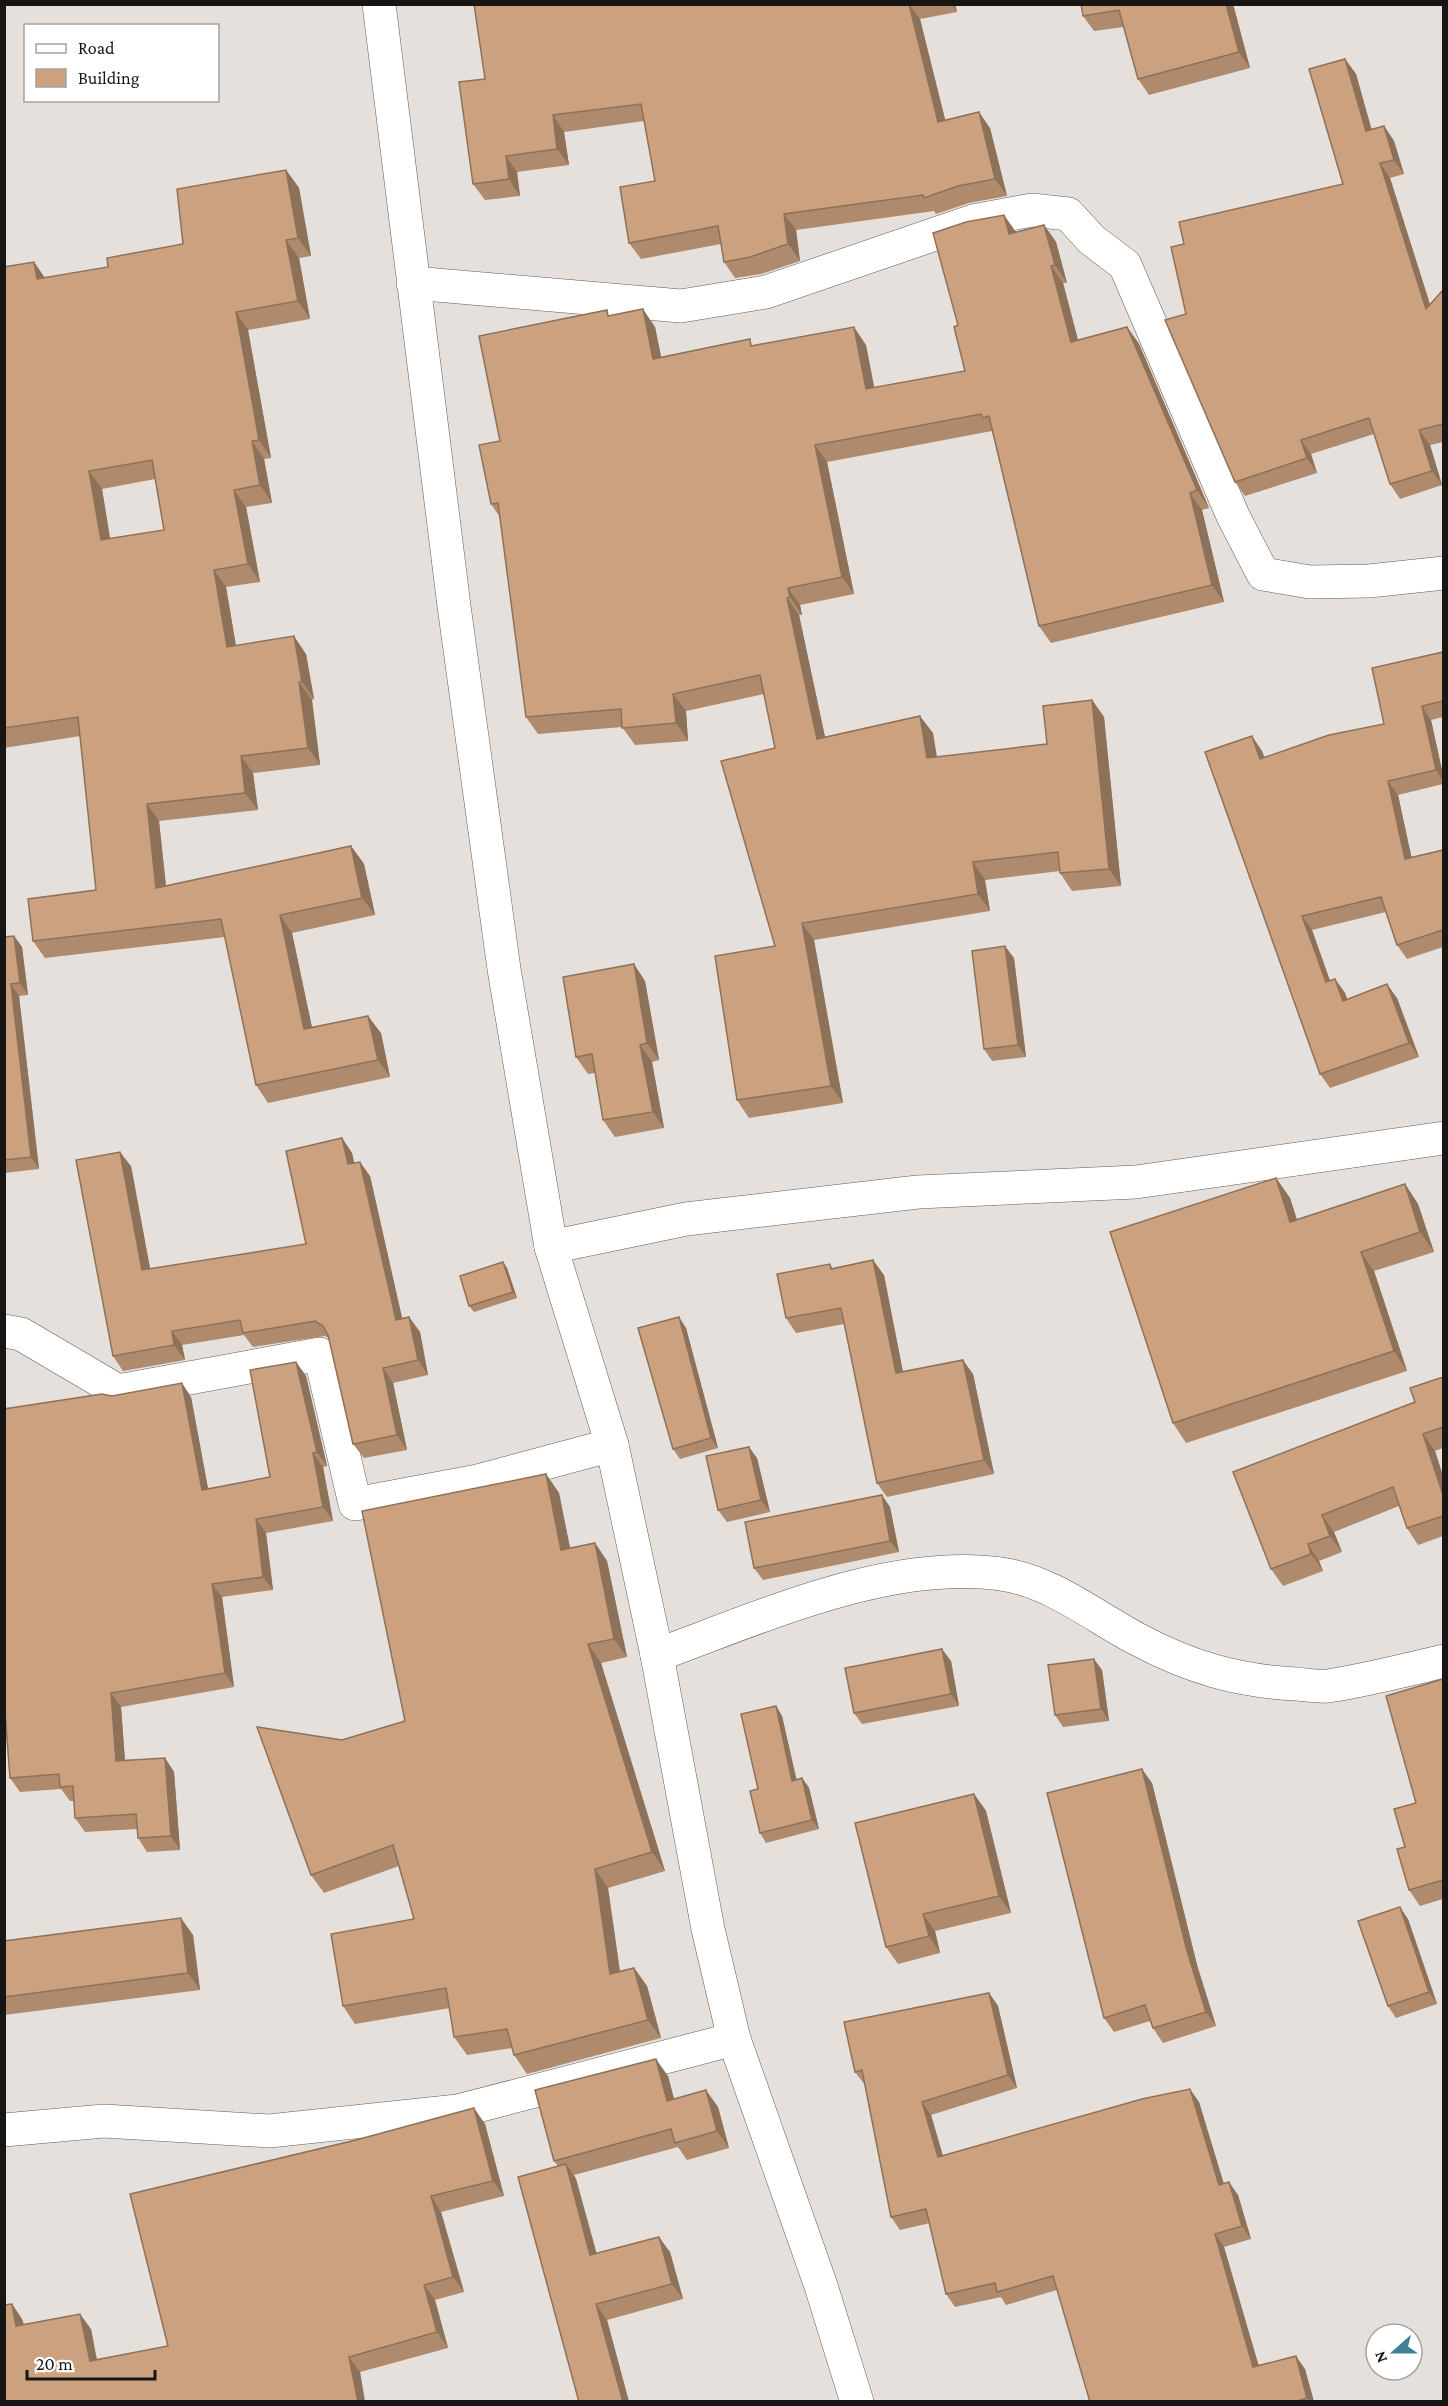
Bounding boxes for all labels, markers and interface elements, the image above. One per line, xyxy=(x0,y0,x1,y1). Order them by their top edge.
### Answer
legend xyxy=(24,24,219,102)
text: Road xyxy=(78,38,115,58)
text: Building xyxy=(78,68,140,88)
north arrow xyxy=(1364,2322,1424,2382)
scale bar xyxy=(27,2343,154,2381)
text: N xyxy=(1371,2349,1390,2365)
text: 20 m xyxy=(36,2354,73,2374)

